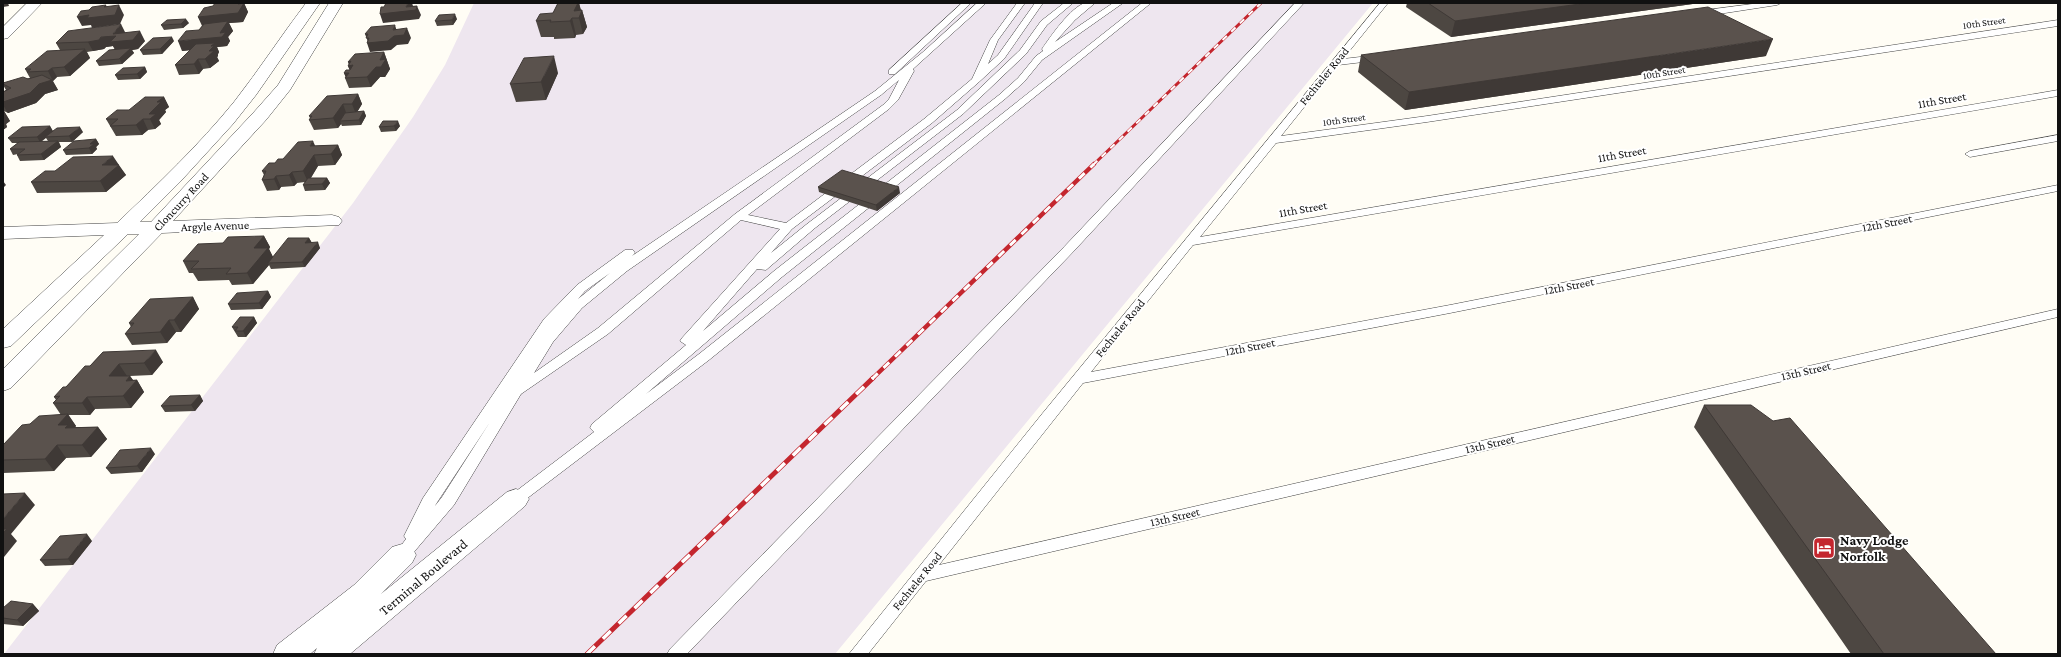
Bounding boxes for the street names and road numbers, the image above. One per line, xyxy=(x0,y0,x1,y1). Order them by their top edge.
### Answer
street label: 10th Street xyxy=(1962,14,2007,31)
street label: Fechteler Road xyxy=(1296,44,1352,108)
street label: 10th Street xyxy=(1642,64,1687,81)
street label: 11th Street xyxy=(1917,89,1968,111)
street label: 10th Street xyxy=(1322,111,1367,128)
street label: 11th Street xyxy=(1597,143,1648,165)
street label: Cloncurry Road xyxy=(150,169,212,234)
street label: 11th Street xyxy=(1278,198,1329,220)
street label: 12th Street xyxy=(1861,211,1914,235)
street label: Argyle Avenue xyxy=(181,218,249,234)
street label: 12th Street xyxy=(1543,274,1596,298)
street label: Fechteler Road xyxy=(1092,296,1148,360)
street label: 12th Street xyxy=(1224,335,1277,359)
street label: 13th Street xyxy=(1780,358,1833,383)
street label: 13th Street xyxy=(1464,431,1517,456)
street label: 13th Street xyxy=(1149,504,1202,529)
street label: Terminal Boulevard xyxy=(376,535,471,619)
street label: Fechteler Road xyxy=(889,549,945,613)

